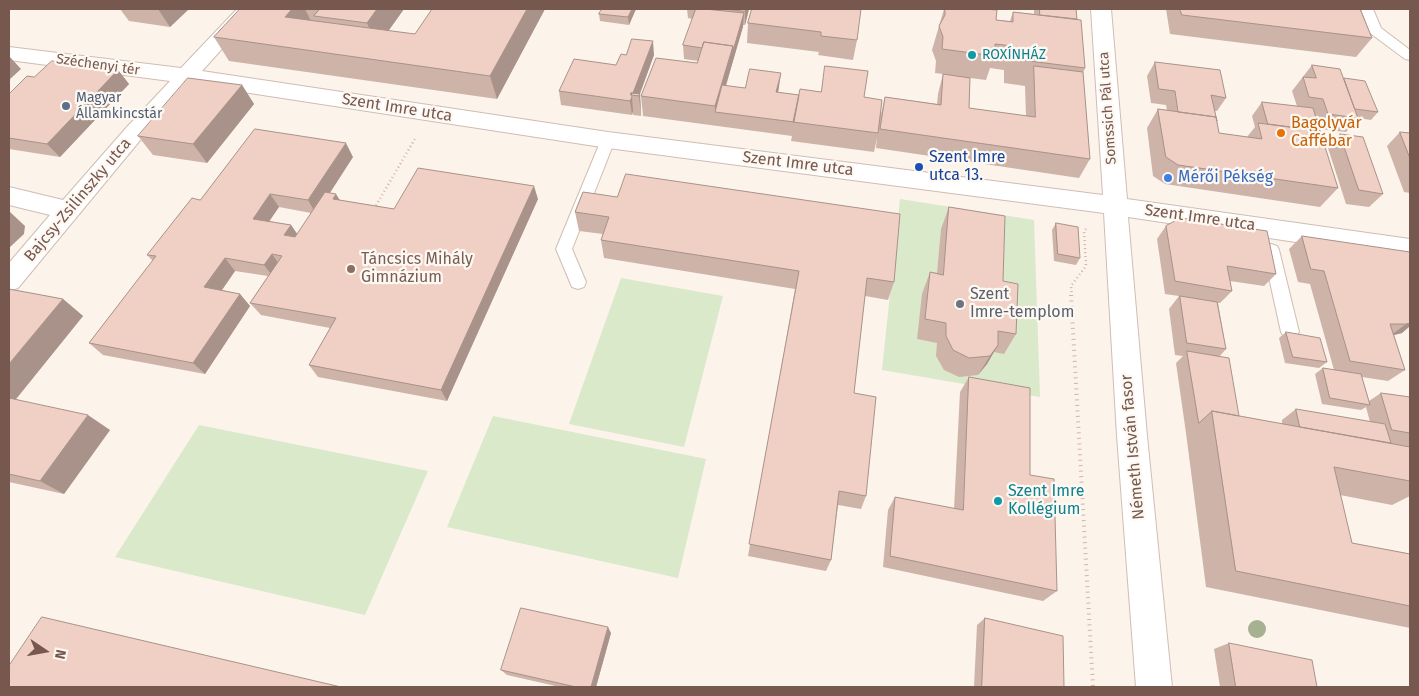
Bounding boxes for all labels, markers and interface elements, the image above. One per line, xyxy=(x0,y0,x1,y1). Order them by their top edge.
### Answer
place label: ROXÍNHÁZ xyxy=(982,47,1046,63)
marker: ROXÍNHÁZ xyxy=(966,49,978,61)
street label: Széchenyi tér xyxy=(55,51,141,79)
street label: Somssich Pál utca xyxy=(1096,51,1120,165)
place label: Magyar Államkincstár xyxy=(76,90,162,122)
street label: Szent Imre utca xyxy=(340,90,454,126)
marker: Magyar Államkincstár xyxy=(60,100,72,112)
place label: Bagolyvár Caffébar xyxy=(1291,114,1362,152)
marker: Bagolyvár Caffébar xyxy=(1275,127,1287,139)
street label: Bajcsy-Zsilinszky utca xyxy=(21,134,135,266)
street label: Szent Imre utca xyxy=(741,148,855,180)
place label: Szent Imre utca 13. xyxy=(929,148,1005,186)
marker: Szent Imre utca 13. xyxy=(913,161,925,173)
place label: Mérői Pékség xyxy=(1178,168,1273,188)
marker: Mérői Pékség xyxy=(1162,172,1174,184)
street label: Szent Imre utca xyxy=(1143,201,1257,235)
place label: Táncsics Mihály Gimnázium xyxy=(361,250,473,288)
marker: Táncsics Mihály Gimnázium xyxy=(345,263,357,275)
place label: Szent Imre-templom xyxy=(970,285,1074,323)
marker: Szent Imre-templom xyxy=(954,298,966,310)
street label: Németh István fasor xyxy=(1117,374,1149,520)
place label: Szent Imre Kollégium xyxy=(1008,482,1084,520)
marker: Szent Imre Kollégium xyxy=(992,495,1004,507)
north arrow xyxy=(20,626,70,676)
text: N xyxy=(51,648,69,661)

